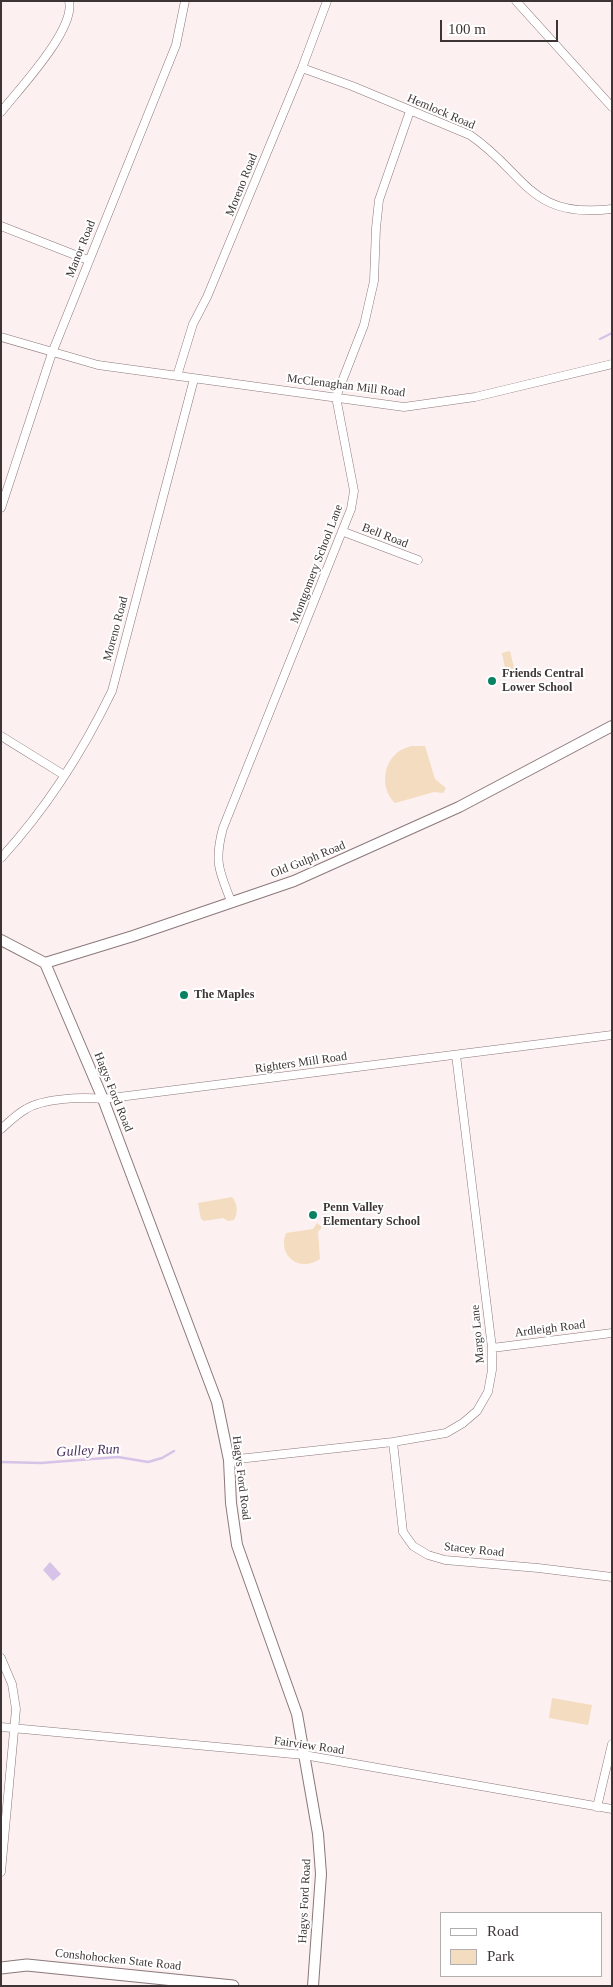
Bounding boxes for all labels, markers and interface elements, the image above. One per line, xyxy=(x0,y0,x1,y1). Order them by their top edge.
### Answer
scale bar xyxy=(443,10,560,42)
text: 100 m xyxy=(448,21,486,37)
street label: Hemlock Road xyxy=(405,91,477,133)
street label: Moreno Road xyxy=(223,152,261,218)
street label: Manor Road xyxy=(63,218,99,280)
street label: McClenaghan Mill Road xyxy=(286,372,406,400)
street label: Montgomery School Lane xyxy=(288,503,346,625)
street label: Bell Road xyxy=(360,521,410,551)
street label: Moreno Road xyxy=(100,595,132,663)
place label: Friends Central Lower School xyxy=(502,667,584,695)
marker: Friends Central Lower School xyxy=(486,675,498,687)
street label: Old Gulph Road xyxy=(269,838,347,882)
place label: The Maples xyxy=(194,988,254,1002)
marker: The Maples xyxy=(178,989,190,1001)
street label: Righters Mill Road xyxy=(254,1049,348,1077)
street label: Hagys Ford Road xyxy=(90,1050,136,1134)
place label: Penn Valley Elementary School xyxy=(323,1201,420,1229)
marker: Penn Valley Elementary School xyxy=(307,1209,319,1221)
street label: Margo Lane xyxy=(468,1304,488,1364)
street label: Ardleigh Road xyxy=(514,1318,586,1340)
street label: Hagys Ford Road xyxy=(229,1435,253,1521)
water label: Gulley Run xyxy=(56,1441,120,1461)
street label: Stacey Road xyxy=(443,1540,505,1560)
street label: Fairview Road xyxy=(273,1734,345,1758)
street label: Hagys Ford Road xyxy=(296,1858,314,1944)
legend xyxy=(440,1912,603,1977)
text: Road xyxy=(487,1923,519,1939)
street label: Conshohocken State Road xyxy=(54,1946,182,1974)
text: Park xyxy=(487,1948,515,1964)

